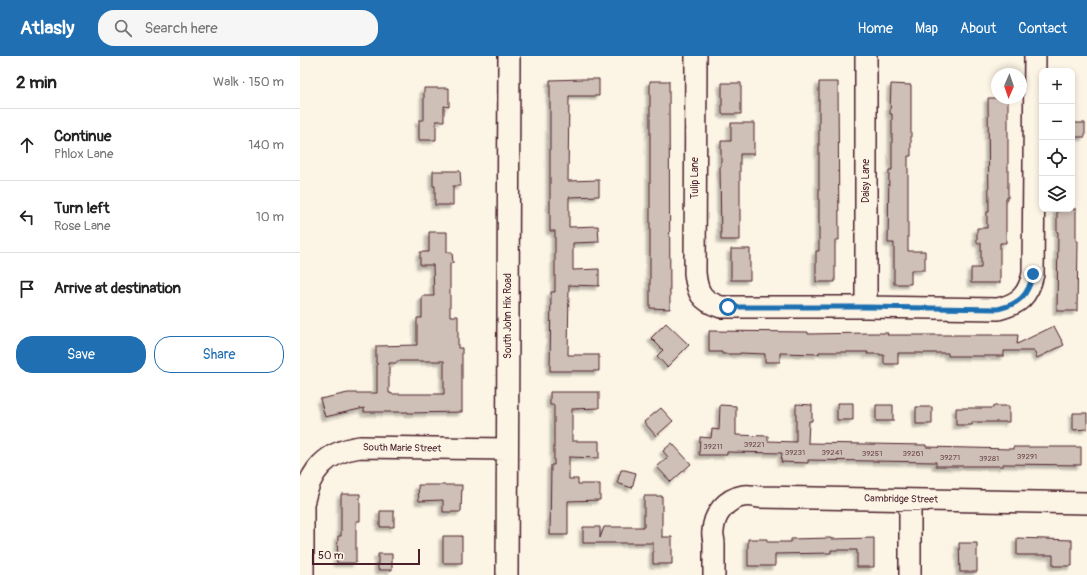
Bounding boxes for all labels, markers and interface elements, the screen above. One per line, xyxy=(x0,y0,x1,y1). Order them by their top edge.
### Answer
search box xyxy=(98,10,378,46)
text: Atlasly xyxy=(20,16,74,40)
icon: search xyxy=(112,17,134,39)
text: Search here xyxy=(144,19,218,38)
text: Home xyxy=(858,20,893,37)
text: Map xyxy=(915,20,938,37)
text: About xyxy=(960,20,996,37)
text: Contact xyxy=(1018,20,1067,37)
north arrow xyxy=(991,68,1027,104)
map controls xyxy=(1039,68,1075,212)
button: + xyxy=(1039,68,1075,104)
text: 2 min xyxy=(16,72,57,93)
text: Walk · 150 m xyxy=(213,74,284,90)
button: − xyxy=(1039,104,1075,140)
text: Continue xyxy=(54,127,112,146)
icon: ahead xyxy=(16,134,38,156)
text: 140 m xyxy=(248,137,284,153)
button: locate xyxy=(1039,140,1075,176)
text: Phlox Lane xyxy=(54,146,113,162)
street label: Tulip Lane xyxy=(689,157,701,199)
street label: Daisy Lane xyxy=(860,159,872,203)
button: layers xyxy=(1039,176,1075,212)
text: Turn left xyxy=(54,199,110,218)
icon: left xyxy=(16,206,38,228)
text: 10 m xyxy=(256,209,284,225)
text: Rose Lane xyxy=(54,218,110,234)
route end xyxy=(1024,265,1042,283)
street label: South John Hix Road xyxy=(502,273,514,359)
icon: arrive xyxy=(16,278,38,300)
text: Arrive at destination xyxy=(54,279,181,298)
route start xyxy=(719,298,737,316)
button: Save xyxy=(16,336,146,373)
button: Share xyxy=(154,336,284,373)
house number: 39221 xyxy=(744,440,764,449)
street label: South Marie Street xyxy=(363,441,442,455)
house number: 39211 xyxy=(703,442,723,451)
house number: 39231 xyxy=(785,448,805,457)
house number: 39241 xyxy=(822,448,842,457)
house number: 39251 xyxy=(862,449,882,458)
house number: 39261 xyxy=(903,449,923,458)
house number: 39291 xyxy=(1017,452,1037,461)
house number: 39271 xyxy=(940,453,960,462)
house number: 39281 xyxy=(979,454,999,463)
street label: Cambridge Street xyxy=(864,492,939,506)
scale bar xyxy=(312,547,420,566)
text: 50 m xyxy=(318,549,344,562)

